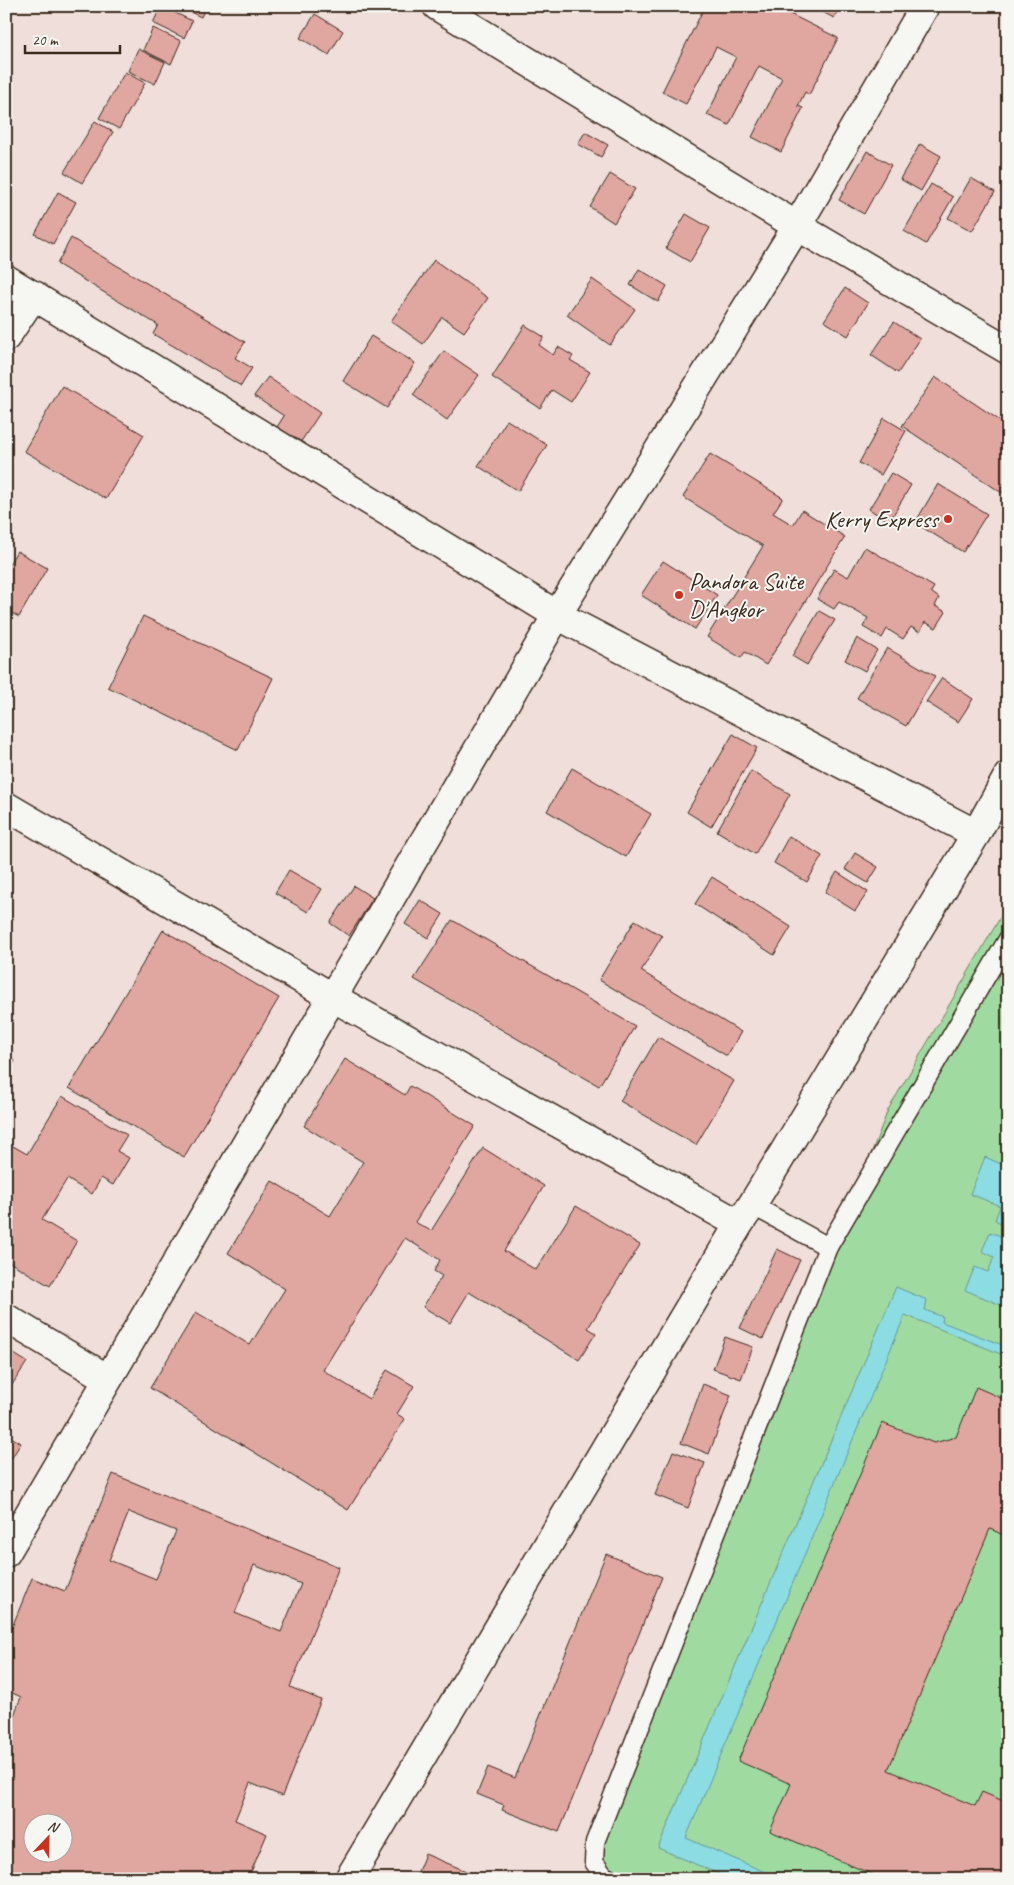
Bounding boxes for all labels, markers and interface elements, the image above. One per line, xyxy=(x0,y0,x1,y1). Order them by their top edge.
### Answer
scale bar xyxy=(25,22,120,54)
text: 20 m xyxy=(32,31,59,50)
place label: Kerry Express xyxy=(825,504,940,534)
marker: Kerry Express xyxy=(942,513,954,525)
place label: Pandora Suite D'Angkor xyxy=(689,566,805,624)
marker: Pandora Suite D'Angkor xyxy=(673,589,685,601)
north arrow xyxy=(22,1812,72,1862)
text: N xyxy=(45,1817,62,1837)

